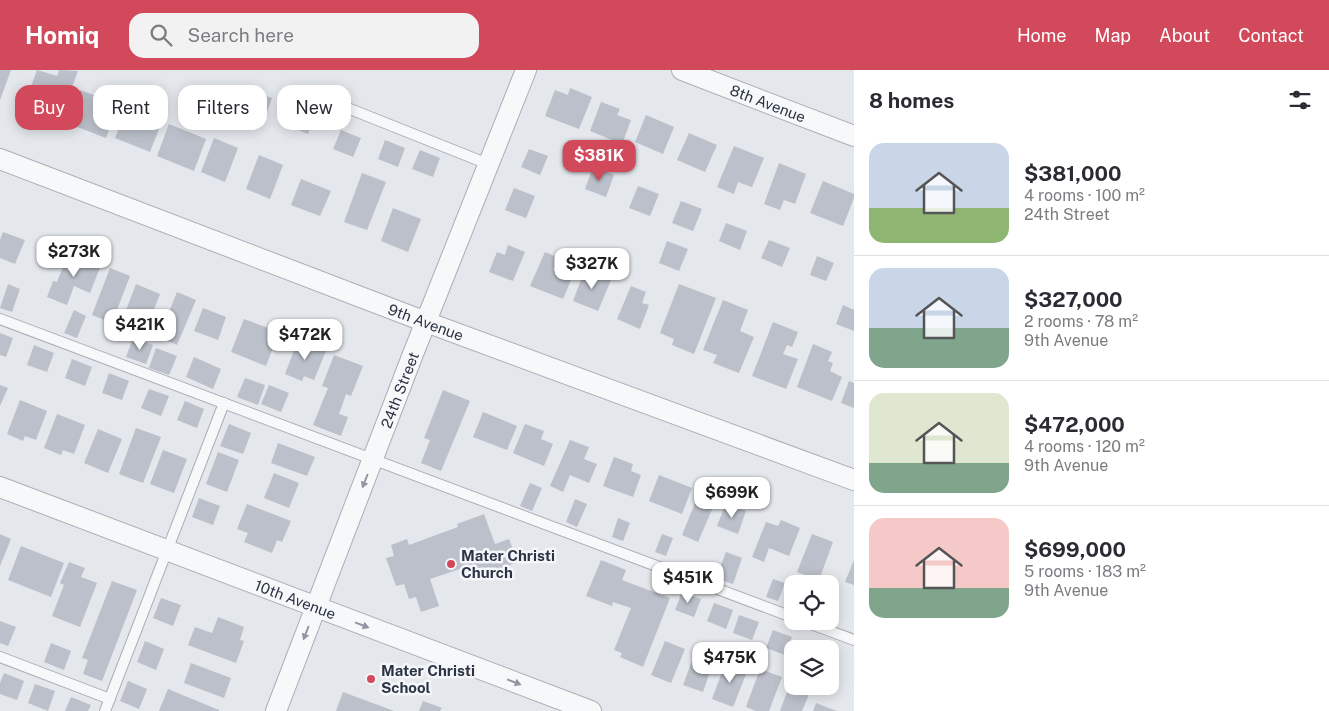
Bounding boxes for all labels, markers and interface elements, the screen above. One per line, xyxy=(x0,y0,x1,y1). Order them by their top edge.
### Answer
search box xyxy=(129,13,479,58)
text: Homiq xyxy=(25,21,99,49)
icon: search xyxy=(147,21,175,49)
text: Search here xyxy=(187,24,294,46)
text: Home xyxy=(1017,25,1067,46)
text: Map xyxy=(1095,25,1131,46)
text: About xyxy=(1159,25,1210,46)
text: Contact xyxy=(1238,25,1304,46)
street label: 8th Avenue xyxy=(728,81,808,125)
chip: Buy xyxy=(15,85,83,130)
chip: Rent xyxy=(93,85,168,130)
chip: Filters xyxy=(178,85,267,130)
chip: New xyxy=(277,85,351,130)
icon: filters xyxy=(1286,86,1314,114)
text: 8 homes xyxy=(869,88,954,113)
pin: $381K xyxy=(564,140,634,182)
text: $381K xyxy=(574,146,624,165)
text: $381,000 xyxy=(1024,161,1122,186)
icon: home xyxy=(909,163,969,223)
text: 4 rooms · 100 m² xyxy=(1024,186,1145,205)
text: 24th Street xyxy=(1024,205,1110,224)
pin: $273K xyxy=(39,236,109,278)
text: $273K xyxy=(47,242,101,261)
pin: $327K xyxy=(557,248,627,290)
text: $327K xyxy=(565,254,619,273)
text: $327,000 xyxy=(1024,287,1123,312)
icon: home xyxy=(909,288,969,348)
street label: 9th Avenue xyxy=(386,300,466,344)
pin: $421K xyxy=(105,308,175,351)
text: 2 rooms · 78 m² xyxy=(1024,312,1138,331)
text: $421K xyxy=(115,315,165,334)
pin: $472K xyxy=(270,318,340,361)
text: $472K xyxy=(278,325,332,344)
text: 9th Avenue xyxy=(1024,331,1108,350)
street label: 24th Street xyxy=(377,349,422,430)
text: $472,000 xyxy=(1024,412,1125,437)
icon: home xyxy=(909,413,969,473)
text: 4 rooms · 120 m² xyxy=(1024,437,1145,456)
text: 9th Avenue xyxy=(1024,456,1108,475)
one-way arrow xyxy=(361,474,368,489)
pin: $699K xyxy=(697,476,767,519)
text: $699K xyxy=(705,483,759,502)
text: $699,000 xyxy=(1024,537,1126,562)
icon: home xyxy=(909,538,969,598)
place label: Mater Christi Church xyxy=(461,547,555,581)
marker: Mater Christi Church xyxy=(445,558,457,570)
pin: $451K xyxy=(653,562,723,604)
text: 5 rooms · 183 m² xyxy=(1024,562,1146,581)
text: $451K xyxy=(663,568,713,587)
map controls xyxy=(784,575,839,695)
button: locate xyxy=(784,575,839,630)
street label: 10th Avenue xyxy=(253,576,338,622)
text: 9th Avenue xyxy=(1024,581,1108,600)
one-way arrow xyxy=(355,621,370,629)
one-way arrow xyxy=(302,626,310,640)
button: layers xyxy=(784,640,839,695)
pin: $475K xyxy=(695,642,765,684)
text: $475K xyxy=(703,648,757,667)
place label: Mater Christi School xyxy=(381,662,475,696)
marker: Mater Christi School xyxy=(365,673,377,685)
one-way arrow xyxy=(507,678,522,686)

